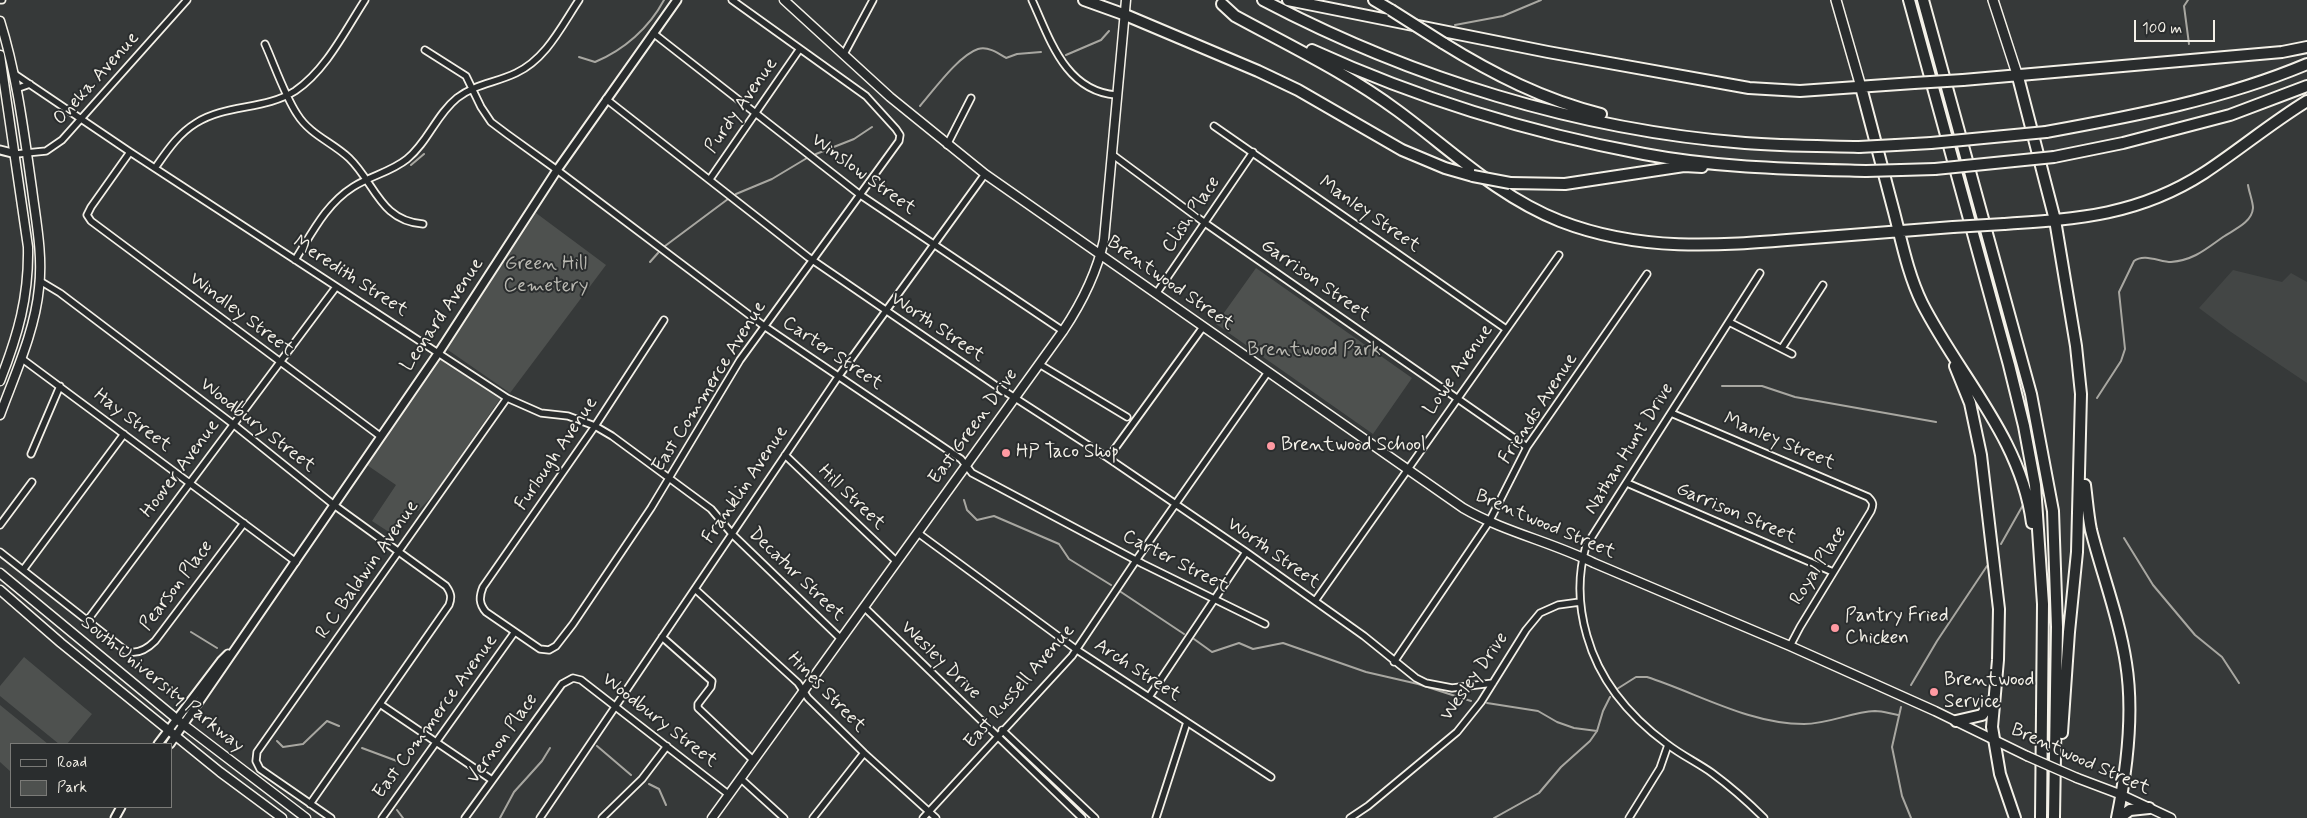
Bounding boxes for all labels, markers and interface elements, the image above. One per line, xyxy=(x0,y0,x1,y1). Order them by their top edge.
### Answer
scale bar xyxy=(2137,10,2218,42)
text: 100 m xyxy=(2142,19,2182,39)
street label: Oneka Avenue xyxy=(49,28,145,130)
street label: Purdy Avenue xyxy=(701,54,783,158)
street label: Winslow Street xyxy=(806,129,920,221)
street label: Clish Place xyxy=(1158,172,1226,258)
street label: Manley Street xyxy=(1314,172,1424,258)
street label: Meredith Street xyxy=(288,231,412,323)
street label: Brentwood Street xyxy=(1102,232,1238,336)
street label: Garrison Street xyxy=(1256,235,1374,327)
street label: Leonard Avenue xyxy=(397,254,489,376)
park label: Green Hill Cemetery xyxy=(504,254,588,298)
street label: Windley Street xyxy=(184,268,298,362)
street label: Worth Street xyxy=(886,288,988,368)
street label: East Commerce Avenue xyxy=(648,297,772,477)
street label: Carter Street xyxy=(777,312,887,396)
street label: Lowe Avenue xyxy=(1419,320,1499,420)
park label: Brentwood Park xyxy=(1247,340,1381,362)
street label: Friends Avenue xyxy=(1495,349,1583,469)
street label: East Green Drive xyxy=(924,365,1024,489)
street label: Woodbury Street xyxy=(195,374,319,478)
street label: Nathan Hunt Drive xyxy=(1580,379,1680,519)
street label: Hay Street xyxy=(89,384,175,458)
street label: Furlough Avenue xyxy=(511,393,603,515)
street label: Manley Street xyxy=(1720,408,1838,476)
street label: Hoover Avenue xyxy=(137,415,225,523)
street label: Franklin Avenue xyxy=(698,422,794,548)
place label: Brentwood School xyxy=(1281,435,1426,457)
marker: Brentwood School xyxy=(1265,440,1277,452)
place label: HP Taco Shop xyxy=(1016,442,1119,464)
marker: HP Taco Shop xyxy=(1000,447,1012,459)
street label: Hill Street xyxy=(813,460,889,536)
street label: Garrison Street xyxy=(1672,478,1800,550)
street label: Brentwood Street xyxy=(1472,485,1618,565)
street label: R C Baldwin Avenue xyxy=(312,496,424,644)
street label: Worth Street xyxy=(1222,513,1324,595)
street label: Royal Place xyxy=(1786,522,1852,610)
street label: Decatur Street xyxy=(743,523,849,627)
street label: Carter Street xyxy=(1118,525,1232,599)
street label: Pearson Place xyxy=(136,536,218,636)
place label: Pantry Fried Chicken xyxy=(1845,606,1949,650)
street label: South University Parkway xyxy=(76,612,248,758)
street label: Wesley Drive xyxy=(895,617,985,705)
street label: East Russell Avenue xyxy=(960,620,1080,754)
marker: Pantry Fried Chicken xyxy=(1829,622,1841,634)
street label: Wesley Drive xyxy=(1436,628,1514,726)
street label: East Commerce Avenue xyxy=(369,630,503,804)
street label: Arch Street xyxy=(1089,635,1185,707)
street label: Hines Street xyxy=(782,648,870,738)
street label: Woodbury Street xyxy=(597,669,721,773)
place label: Brentwood Service xyxy=(1944,670,2034,714)
marker: Brentwood Service xyxy=(1928,686,1940,698)
street label: Vernon Place xyxy=(462,689,544,789)
street label: Brentwood Street xyxy=(2007,719,2153,801)
legend xyxy=(10,743,172,808)
text: Road xyxy=(57,753,87,773)
text: Park xyxy=(57,778,87,798)

